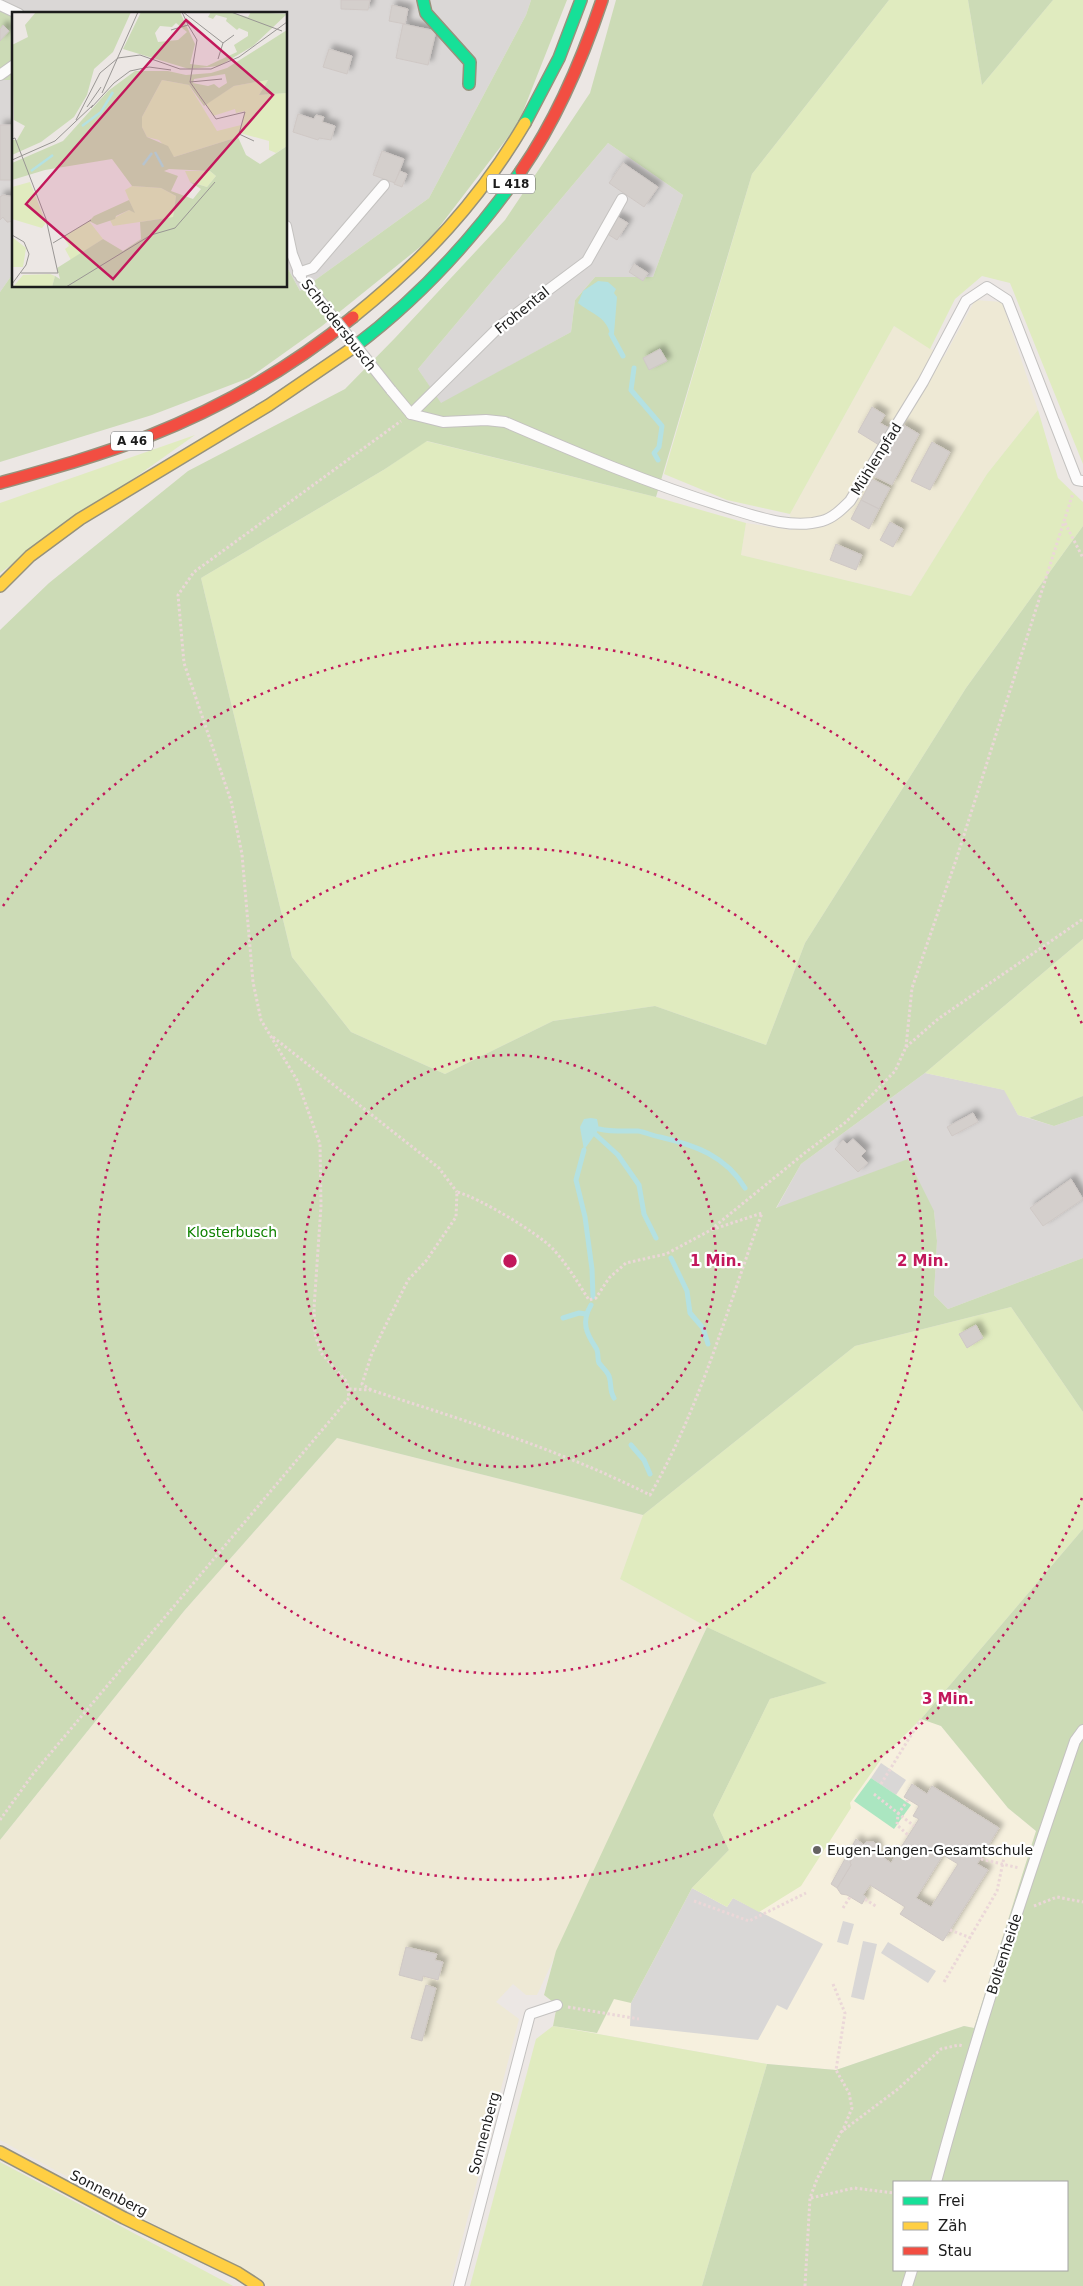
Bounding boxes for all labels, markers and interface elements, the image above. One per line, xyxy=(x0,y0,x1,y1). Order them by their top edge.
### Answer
inset map xyxy=(12,12,288,288)
road number: L 418 xyxy=(487,174,535,193)
street label: Schrödersbusch xyxy=(298,276,380,374)
street label: Frohental xyxy=(492,283,552,337)
street label: Mühlenpfad xyxy=(847,420,905,498)
road number: A 46 xyxy=(111,432,153,451)
park label: Klosterbusch xyxy=(187,1224,277,1240)
centre of rings xyxy=(501,1252,519,1270)
text: 1 Min. xyxy=(690,1252,742,1270)
text: 2 Min. xyxy=(897,1252,949,1270)
text: 3 Min. xyxy=(922,1690,974,1708)
place label: Eugen-Langen-Gesamtschule xyxy=(827,1842,1033,1858)
marker: Eugen-Langen-Gesamtschule xyxy=(811,1844,823,1856)
street label: Boltenheide xyxy=(983,1912,1025,1996)
street label: Sonnenberg xyxy=(465,2090,503,2176)
street label: Sonnenberg xyxy=(68,2167,150,2219)
legend xyxy=(893,2181,1068,2271)
text: Frei xyxy=(938,2192,965,2210)
text: Zäh xyxy=(938,2217,967,2235)
text: Stau xyxy=(938,2242,972,2260)

